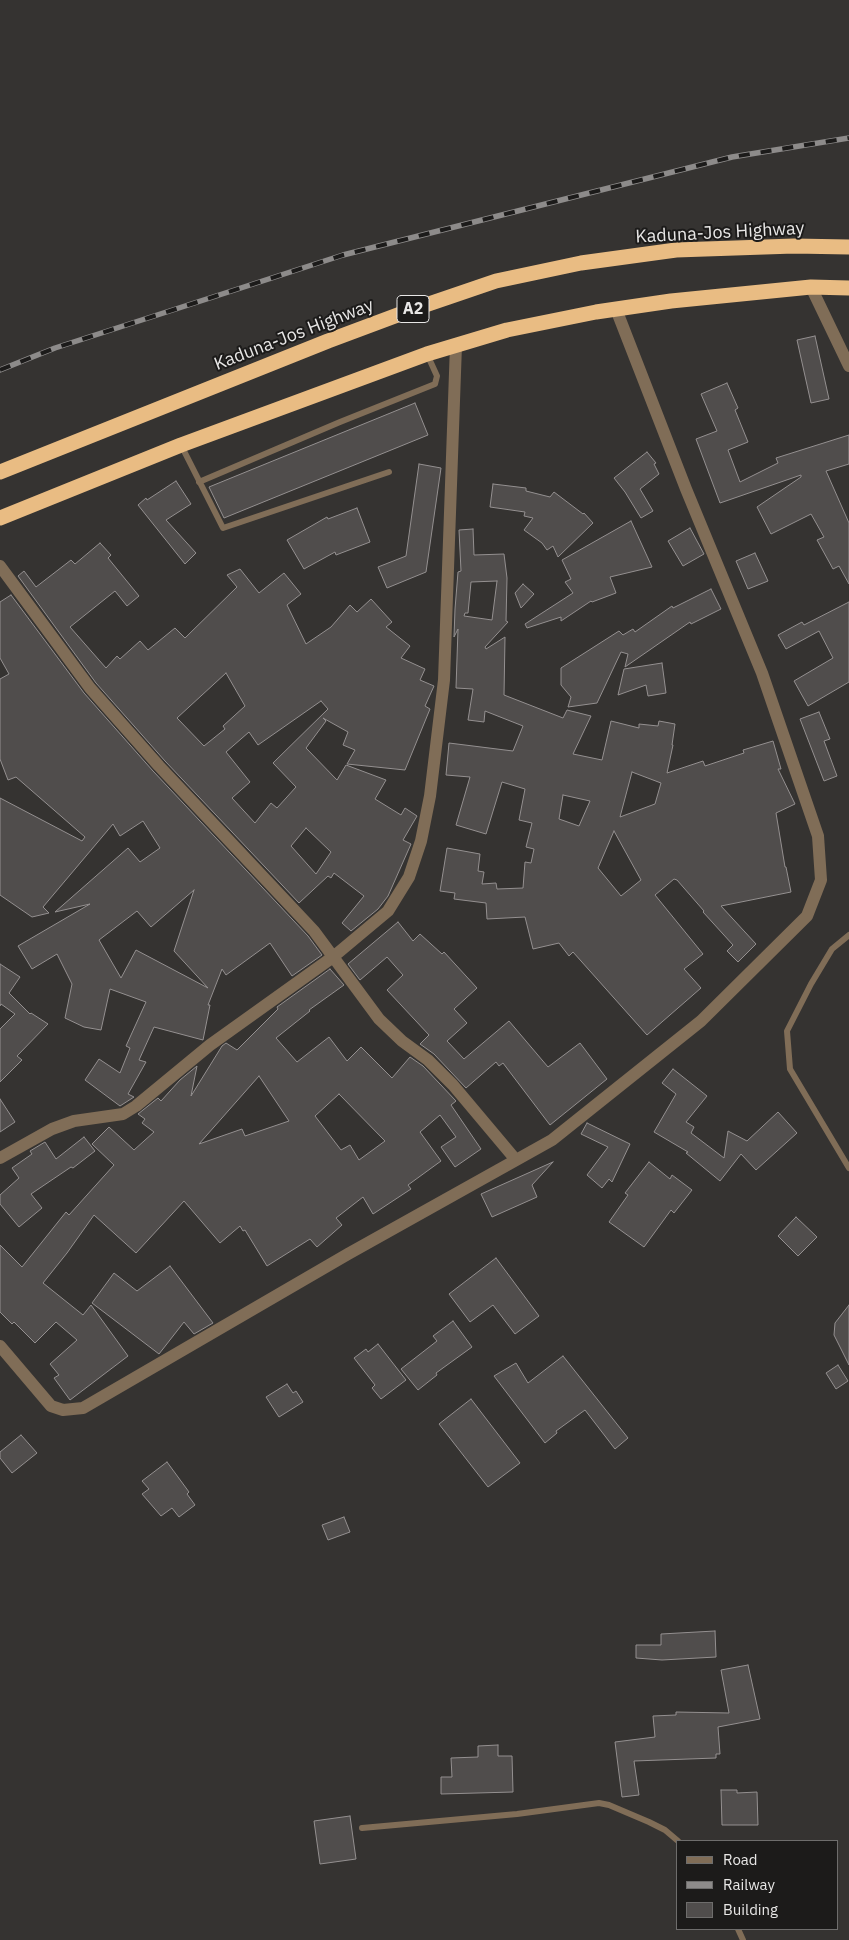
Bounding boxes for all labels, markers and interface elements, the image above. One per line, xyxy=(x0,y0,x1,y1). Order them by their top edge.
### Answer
street label: Kaduna-Jos Highway xyxy=(635,218,805,248)
street label: Kaduna-Jos Highway xyxy=(211,295,377,375)
road number: A2 xyxy=(397,296,429,322)
legend xyxy=(676,1840,839,1930)
text: Road xyxy=(723,1850,758,1869)
text: Railway xyxy=(723,1875,775,1894)
text: Building xyxy=(723,1900,778,1919)

